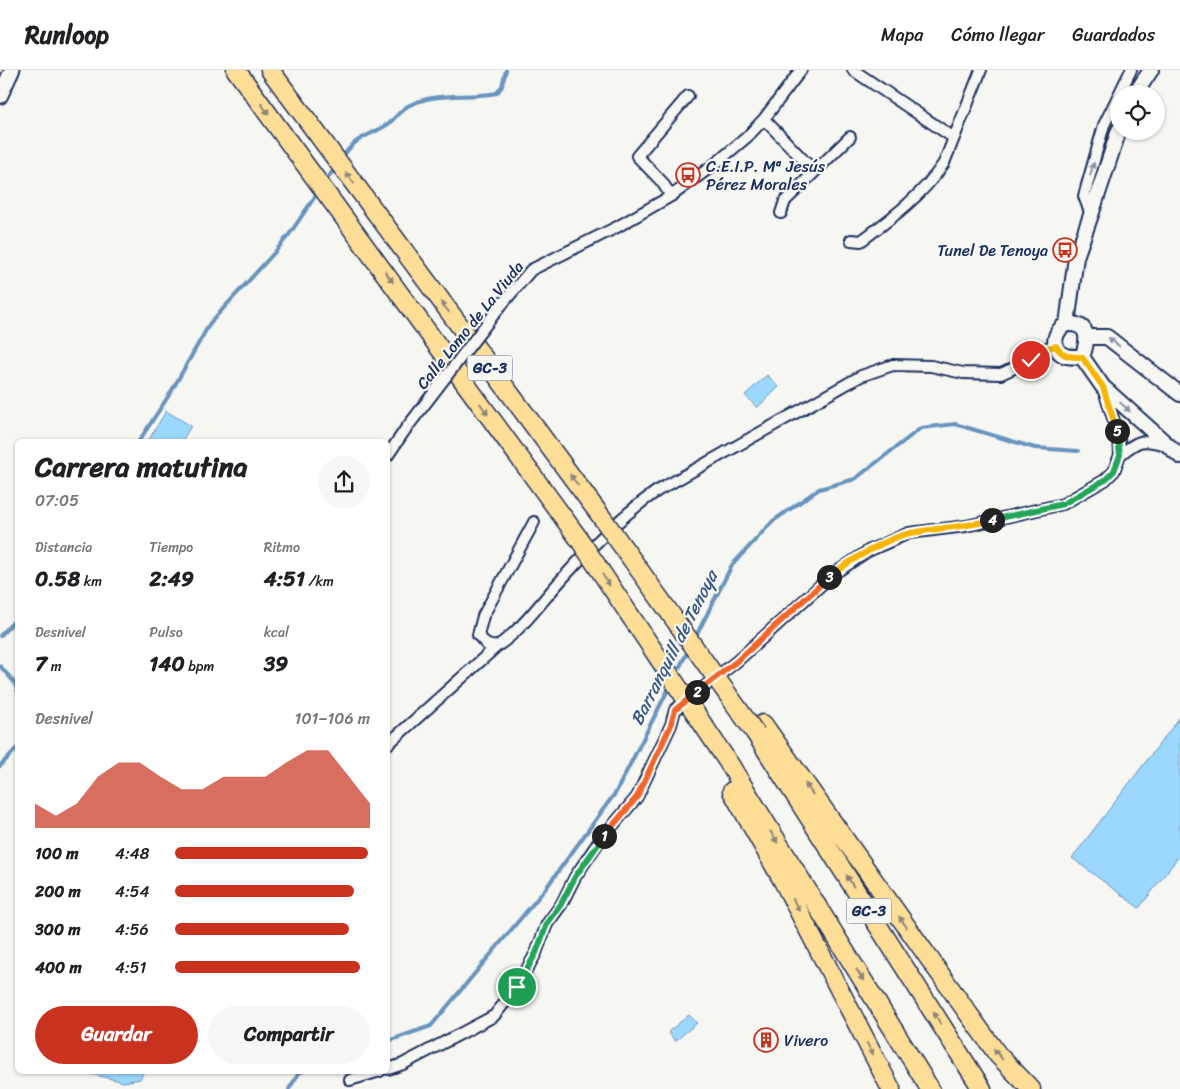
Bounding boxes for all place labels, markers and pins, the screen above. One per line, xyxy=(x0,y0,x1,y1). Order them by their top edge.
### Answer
place label: C.E.I.P. Mª Jesús Pérez Morales xyxy=(706,152,826,199)
bus stop icon: C.E.I.P. Mª Jesús Pérez Morales xyxy=(675,162,701,188)
place label: Tunel De Tenoya xyxy=(937,236,1048,265)
bus stop icon: Tunel De Tenoya xyxy=(1052,237,1078,263)
pin xyxy=(1010,339,1052,381)
pin: 5 xyxy=(1104,418,1130,444)
pin: 4 xyxy=(980,508,1004,532)
pin: 3 xyxy=(816,564,842,590)
pin: 2 xyxy=(684,680,710,704)
pin: 1 xyxy=(592,824,616,848)
pin xyxy=(496,966,538,1008)
place label: Vivero xyxy=(784,1026,828,1055)
building icon: Vivero xyxy=(753,1027,779,1053)

